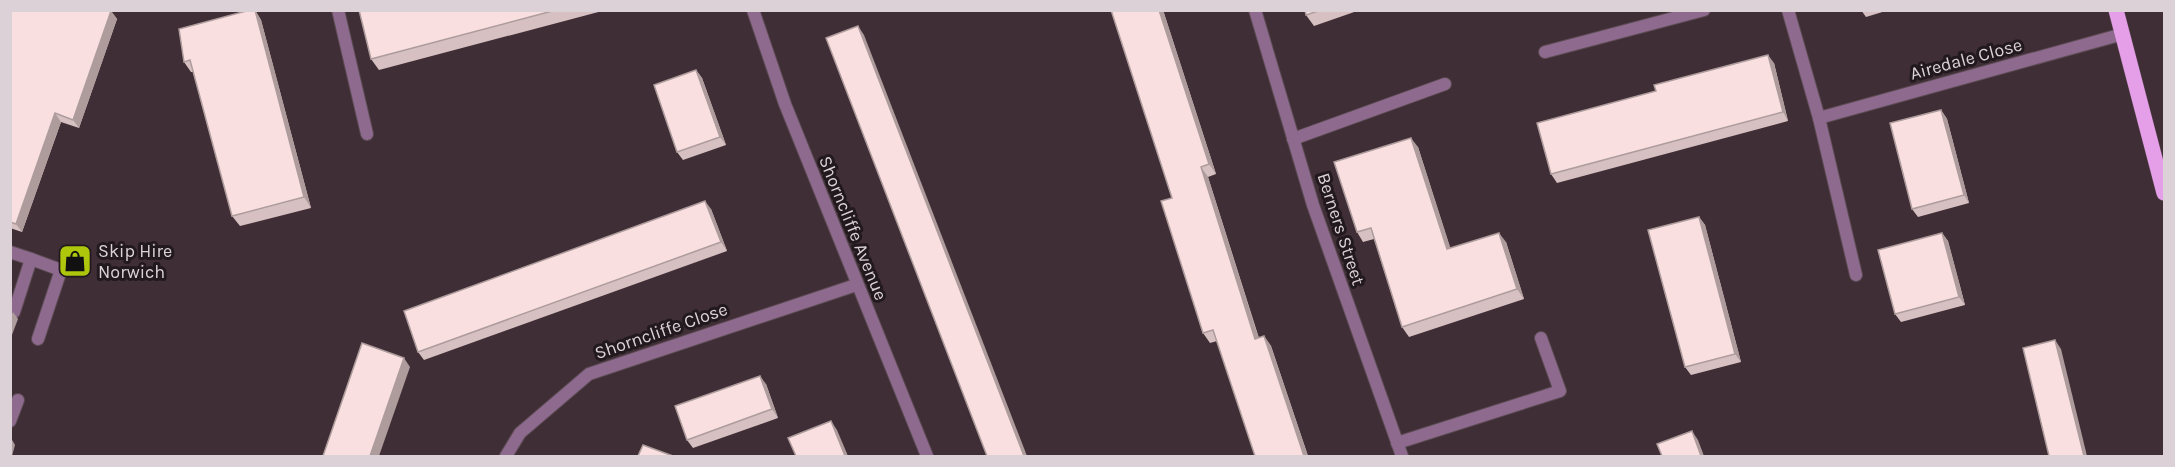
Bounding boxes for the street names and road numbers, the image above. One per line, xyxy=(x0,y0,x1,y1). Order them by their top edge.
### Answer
street label: Airedale Close xyxy=(1908,33,2024,85)
street label: Shorncliffe Avenue xyxy=(814,153,892,303)
street label: Berners Street xyxy=(1313,170,1370,288)
street label: Shorncliffe Close xyxy=(592,298,730,364)

